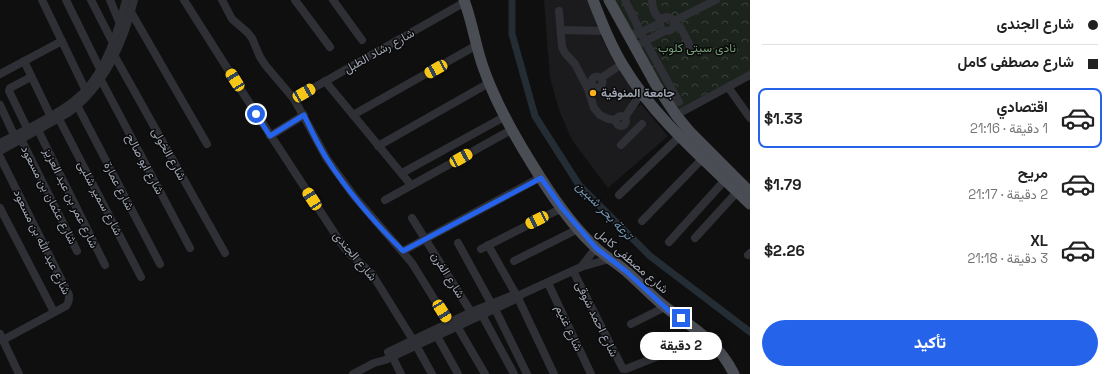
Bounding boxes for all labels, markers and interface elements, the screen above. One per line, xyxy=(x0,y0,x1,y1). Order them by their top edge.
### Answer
text: شارع الجندى xyxy=(996,14,1074,33)
street label: شارع رشاد الطبل xyxy=(341,25,418,78)
park label: نادى سيتى كلوب xyxy=(658,40,736,56)
text: شارع مصطفى كامل xyxy=(957,52,1074,71)
car xyxy=(423,58,449,80)
car xyxy=(224,67,246,93)
car xyxy=(291,82,317,104)
place label: جامعة المنوفية xyxy=(601,85,675,101)
marker: جامعة المنوفية xyxy=(588,88,598,98)
text: اقتصادي xyxy=(996,97,1048,116)
icon: car xyxy=(1060,100,1096,136)
route start xyxy=(247,105,265,123)
text: $1.33 xyxy=(764,109,803,128)
text: 1 دقيقة · 21:16 xyxy=(970,120,1048,137)
street label: شارع الخولى xyxy=(147,125,190,184)
street label: شارع ابو صالح xyxy=(121,131,168,198)
street label: شارع عثمان بن مسعود xyxy=(16,143,81,248)
street label: شارع عمر بن عبد العزيز xyxy=(38,144,102,251)
car xyxy=(448,147,474,169)
street label: شارع سمير شلبى xyxy=(73,158,126,239)
street label: شارع عمارة xyxy=(99,159,138,213)
text: مريح xyxy=(1018,163,1048,182)
icon: car xyxy=(1060,166,1096,202)
text: $1.79 xyxy=(764,175,801,194)
water label: ترعة بحر شبين xyxy=(572,177,638,245)
car xyxy=(300,186,324,212)
text: 2 دقيقة · 21:17 xyxy=(968,186,1048,203)
street label: شارع عبد الله بن مسعود xyxy=(9,187,74,298)
car xyxy=(524,209,550,231)
street label: شارع مصطفى كامل xyxy=(591,225,672,298)
street label: شارع الجندى xyxy=(329,228,381,285)
text: XL xyxy=(1030,231,1048,250)
icon: car xyxy=(1060,232,1096,268)
text: $2.26 xyxy=(764,241,805,260)
street label: شارع الفرن xyxy=(427,249,469,302)
text: 3 دقيقة · 21:18 xyxy=(967,250,1048,267)
street label: شارع احمد شوقى xyxy=(571,278,622,360)
car xyxy=(431,298,453,324)
street label: شارع غنيم xyxy=(550,302,587,354)
route end xyxy=(672,309,690,327)
button: تأكيد xyxy=(762,320,1098,366)
callout: 2 دقيقة xyxy=(640,332,722,360)
text: 2 دقيقة xyxy=(660,337,702,354)

